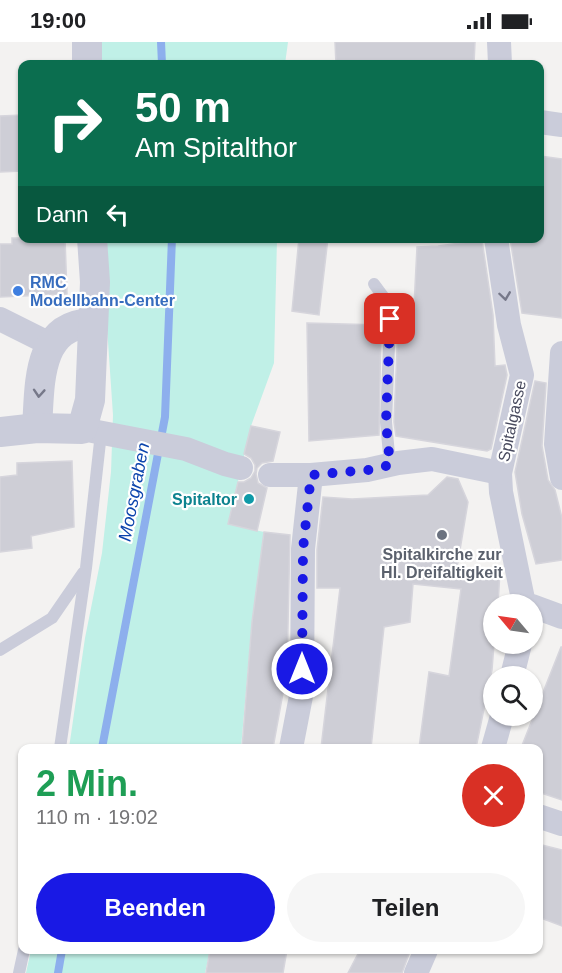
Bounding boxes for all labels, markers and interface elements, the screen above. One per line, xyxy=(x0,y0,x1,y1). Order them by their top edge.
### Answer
text: 19:00 xyxy=(30,8,86,33)
icon: right xyxy=(36,84,114,162)
text: 50 m xyxy=(135,84,231,131)
text: Am Spitalthor xyxy=(135,133,297,163)
icon: left xyxy=(101,198,134,231)
text: Dann xyxy=(36,202,89,227)
place label: RMC Modellbahn-Center xyxy=(30,274,175,309)
marker: RMC Modellbahn-Center xyxy=(11,284,25,298)
one-way arrow xyxy=(498,292,510,301)
pin xyxy=(364,293,415,344)
icon: arrive xyxy=(373,302,406,335)
street label: Spitalgasse xyxy=(495,379,529,463)
one-way arrow xyxy=(33,389,46,398)
water label: Moosgraben xyxy=(115,441,153,543)
place label: Spitaltor xyxy=(172,491,237,508)
marker: Spitaltor xyxy=(242,492,256,506)
marker: Spitalkirche zur Hl. Dreifaltigkeit xyxy=(435,528,449,542)
place label: Spitalkirche zur Hl. Dreifaltigkeit xyxy=(381,546,504,581)
north arrow xyxy=(483,594,543,654)
map controls xyxy=(483,594,543,726)
position arrow xyxy=(270,637,334,701)
button: search xyxy=(483,666,543,726)
text: 2 Min. xyxy=(36,763,138,804)
button: close xyxy=(462,764,525,827)
text: 110 m · 19:02 xyxy=(36,806,158,828)
button: Beenden xyxy=(36,873,275,942)
button: Teilen xyxy=(287,873,525,942)

